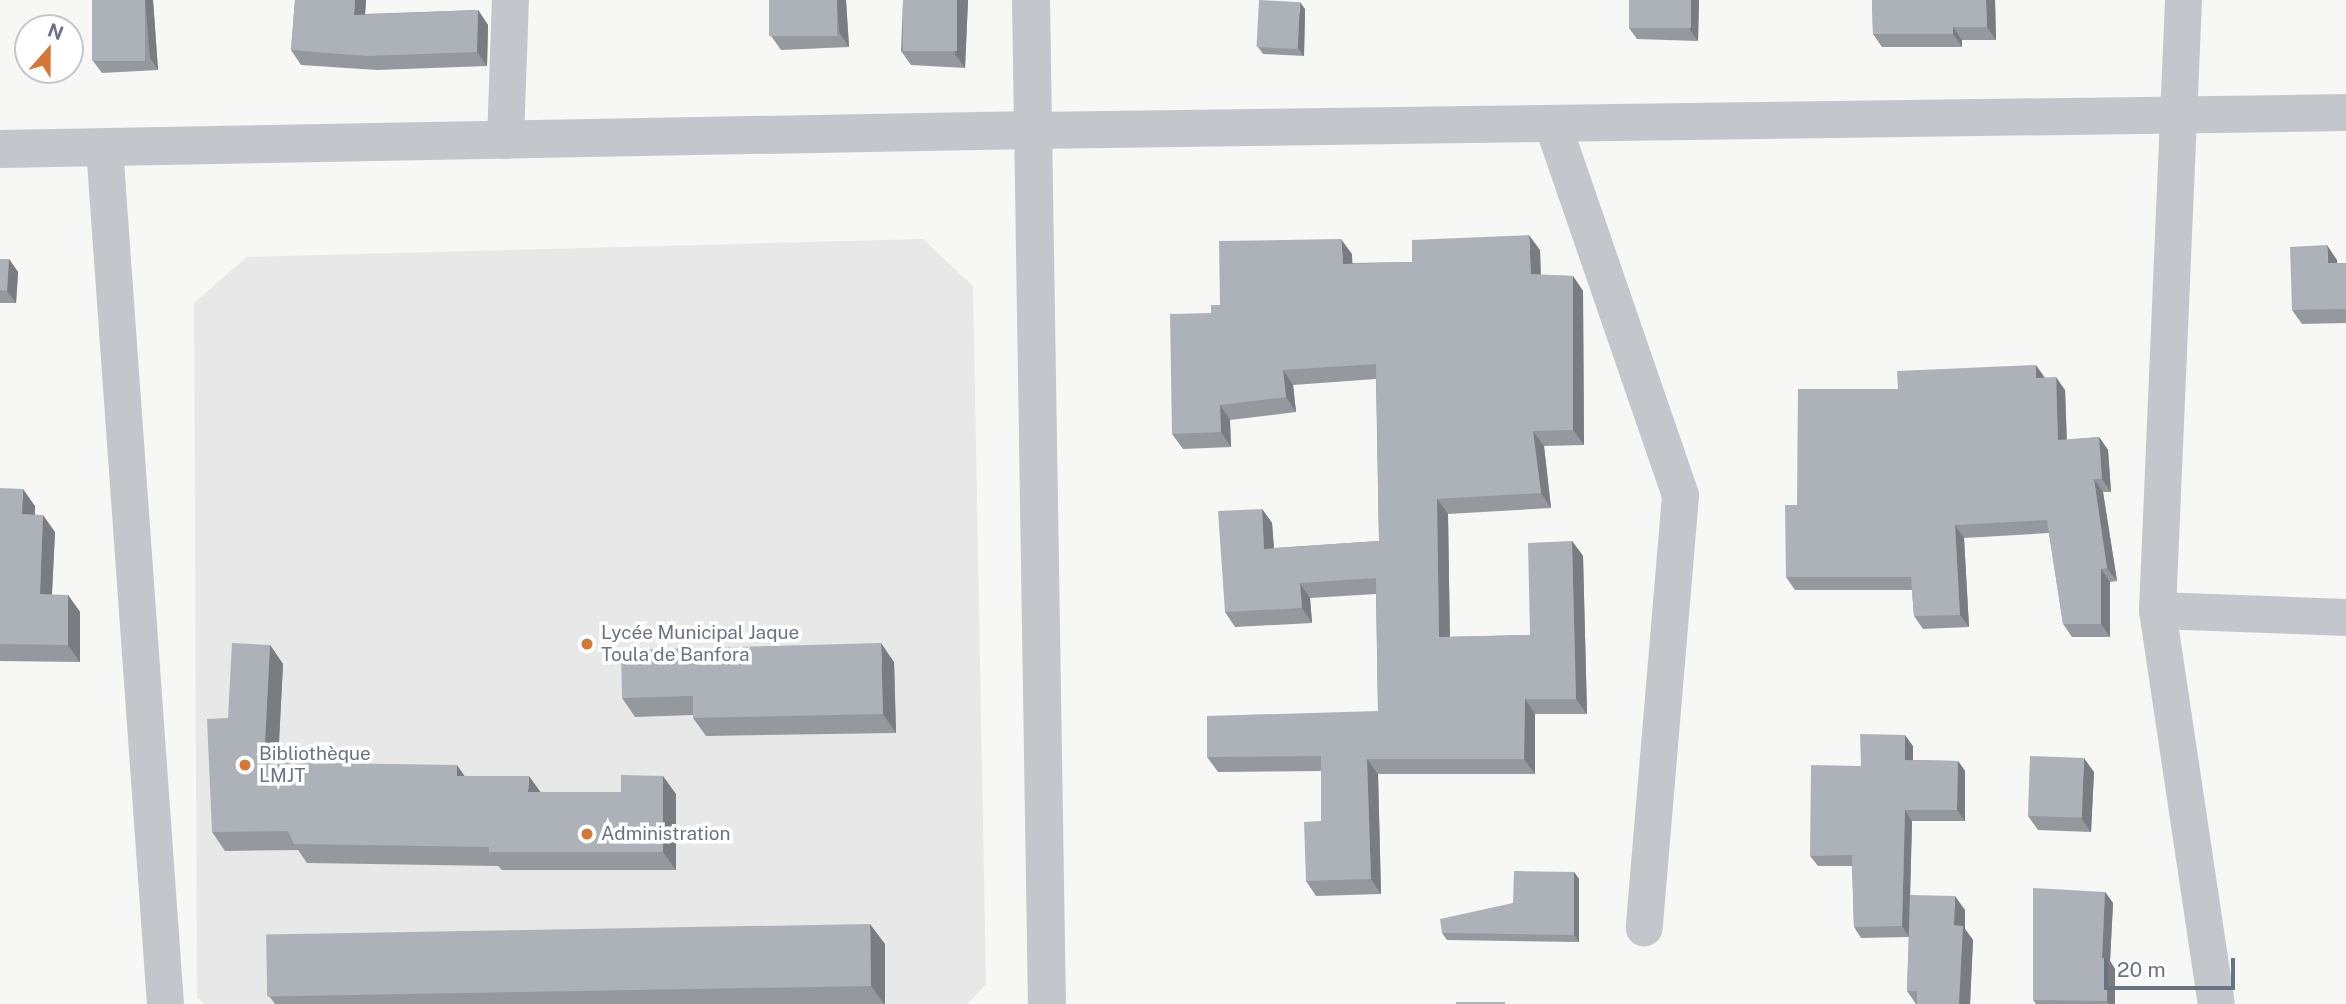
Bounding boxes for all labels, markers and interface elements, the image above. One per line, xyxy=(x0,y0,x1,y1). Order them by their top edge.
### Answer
north arrow xyxy=(14,14,84,84)
text: N xyxy=(45,18,67,44)
place label: Lycée Municipal Jaque Toula de Banfora xyxy=(601,622,799,666)
marker: Lycée Municipal Jaque Toula de Banfora xyxy=(579,636,595,652)
place label: Bibliothèque LMJT xyxy=(259,743,371,787)
marker: Bibliothèque LMJT xyxy=(237,757,253,773)
place label: Administration xyxy=(601,823,730,845)
marker: Administration xyxy=(579,826,595,842)
scale bar xyxy=(2108,944,2239,988)
text: 20 m xyxy=(2117,957,2166,982)

